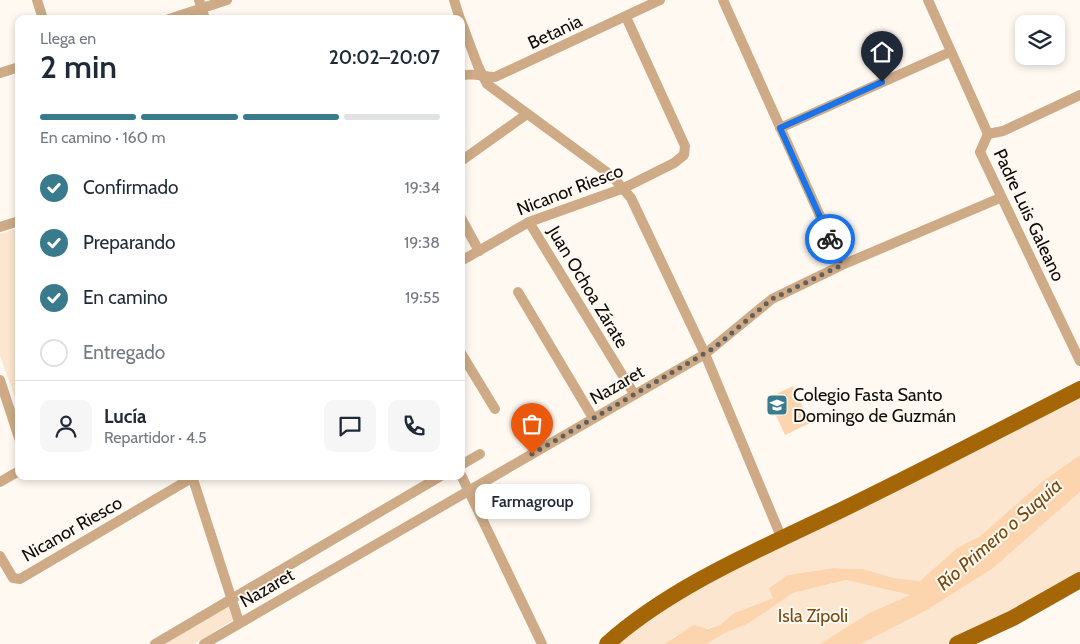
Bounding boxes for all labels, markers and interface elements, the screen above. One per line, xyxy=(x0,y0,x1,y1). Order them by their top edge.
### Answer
street label: Betania xyxy=(524,10,586,54)
map controls xyxy=(1015,15,1065,65)
button: layers xyxy=(1015,15,1065,65)
text: Llega en xyxy=(40,29,96,48)
pin xyxy=(861,31,903,82)
icon: home xyxy=(868,38,896,66)
text: 20:02–20:07 xyxy=(329,46,440,69)
text: 2 min xyxy=(40,47,117,86)
text: En camino · 160 m xyxy=(40,128,166,147)
street label: Padre Luis Galeano xyxy=(989,145,1069,285)
street label: Nicanor Riesco xyxy=(514,160,626,220)
icon: check xyxy=(40,174,68,202)
text: Confirmado xyxy=(83,176,179,199)
text: 19:34 xyxy=(404,178,440,197)
courier xyxy=(805,214,855,264)
street label: Juan Ochoa Zárate xyxy=(542,221,633,352)
icon: bike xyxy=(816,225,844,253)
icon: check xyxy=(40,229,68,257)
text: Preparando xyxy=(83,231,176,254)
text: 19:38 xyxy=(404,233,440,252)
icon: check xyxy=(40,284,68,312)
text: En camino xyxy=(83,286,168,309)
text: 19:55 xyxy=(405,288,440,307)
text: Entregado xyxy=(83,341,165,364)
street label: Nazaret xyxy=(586,361,648,409)
place label: Colegio Fasta Santo Domingo de Guzmán xyxy=(793,384,956,427)
school or university icon: Colegio Fasta Santo Domingo de Guzmán xyxy=(765,393,789,417)
button: person xyxy=(40,400,92,452)
button: chat xyxy=(324,400,376,452)
button: phone xyxy=(388,400,440,452)
pin xyxy=(511,403,553,454)
text: Lucía xyxy=(104,405,147,428)
icon: bag xyxy=(518,410,546,438)
text: Repartidor · 4.5 xyxy=(104,428,207,447)
water label: Río Primero o Suquía xyxy=(932,474,1067,595)
callout: Farmagroup xyxy=(474,484,590,519)
street label: Nicanor Riesco xyxy=(18,491,126,567)
text: Farmagroup xyxy=(491,492,574,511)
street label: Nazaret xyxy=(236,564,298,612)
park label: Isla Zípoli xyxy=(778,605,848,627)

